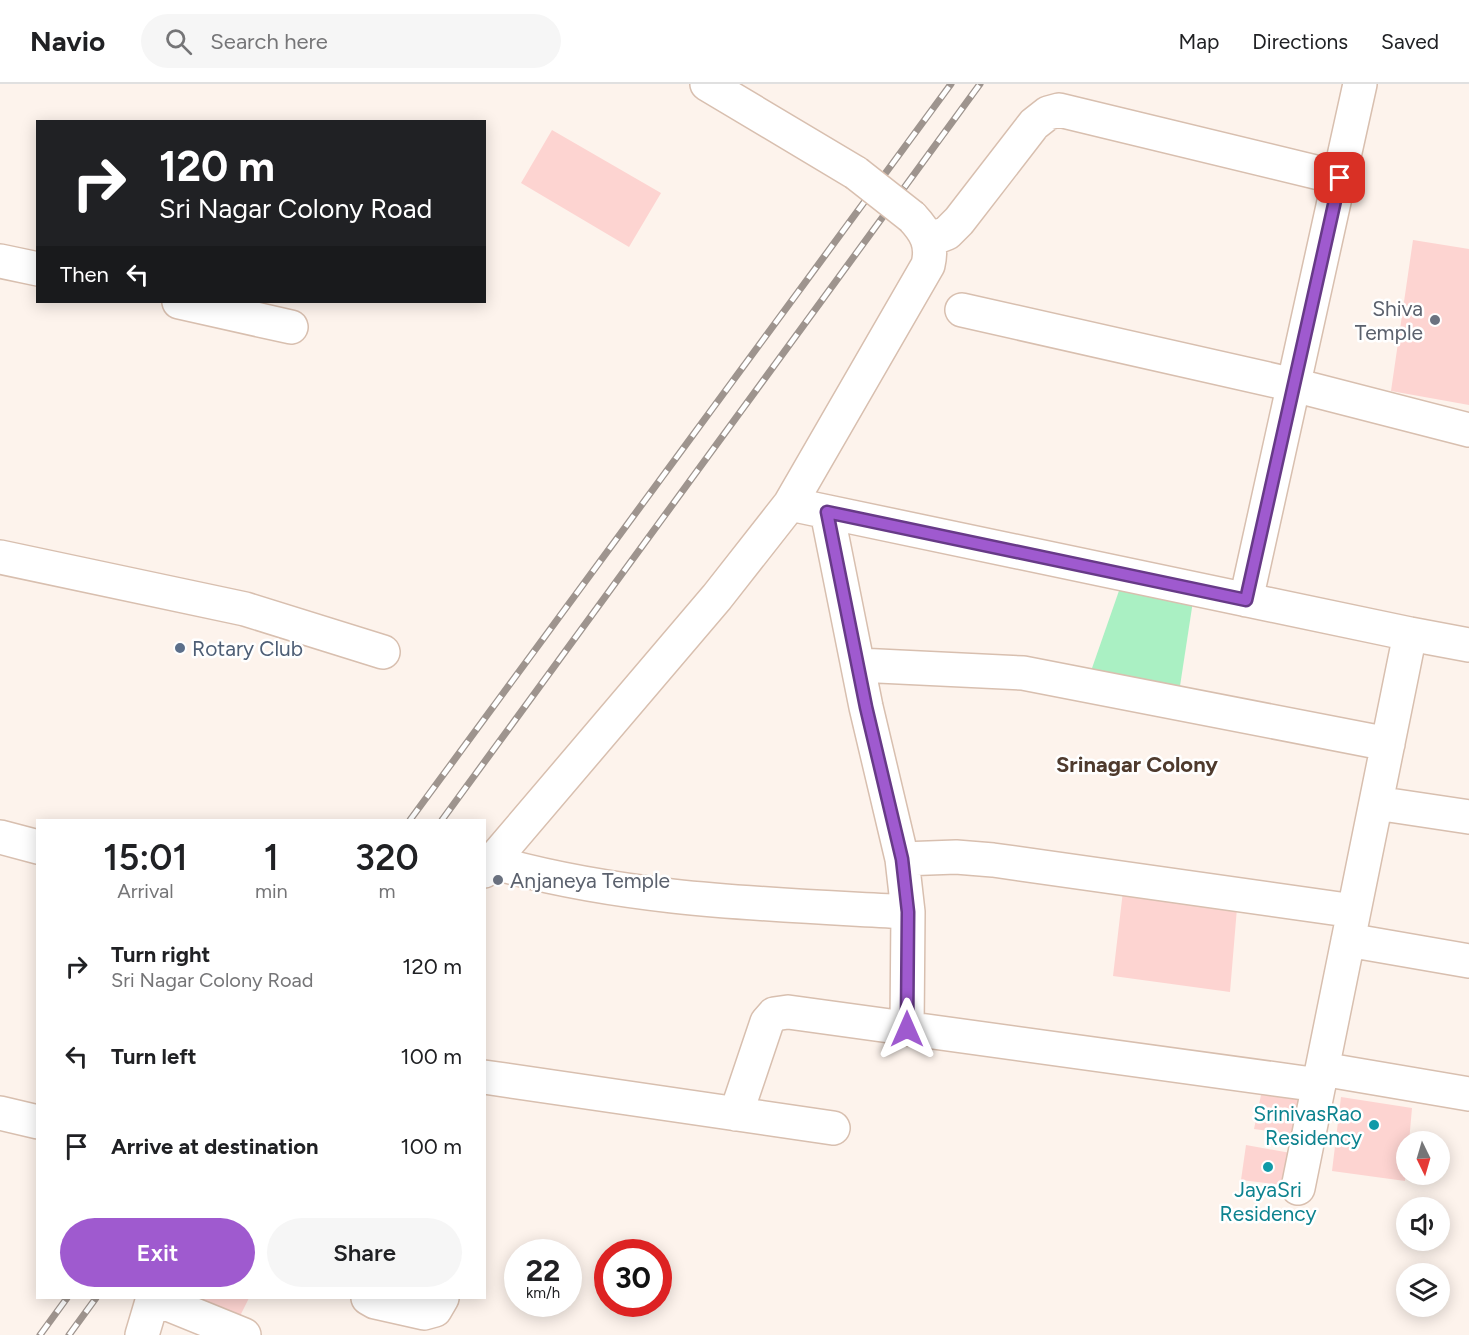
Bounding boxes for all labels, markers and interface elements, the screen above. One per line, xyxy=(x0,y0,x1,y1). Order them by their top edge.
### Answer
search box xyxy=(141,14,561,68)
text: Navio xyxy=(30,24,105,58)
icon: search xyxy=(162,25,195,58)
text: Search here xyxy=(210,28,328,55)
text: Map xyxy=(1178,29,1219,54)
text: Directions xyxy=(1252,29,1348,54)
text: Saved xyxy=(1381,29,1439,54)
text: 120 m xyxy=(159,141,275,192)
icon: right xyxy=(60,144,138,222)
pin xyxy=(1314,152,1365,203)
icon: arrive xyxy=(1323,161,1356,194)
text: Sri Nagar Colony Road xyxy=(159,192,432,225)
icon: left xyxy=(121,258,154,291)
text: Then xyxy=(60,261,109,288)
place label: Shiva Temple xyxy=(1355,296,1423,345)
marker: Shiva Temple xyxy=(1428,313,1442,327)
place label: Rotary Club xyxy=(192,636,303,661)
marker: Rotary Club xyxy=(173,641,187,655)
district label: Srinagar Colony xyxy=(1056,751,1218,778)
text: 15:01 xyxy=(103,836,188,879)
text: 1 xyxy=(264,836,279,879)
text: 320 xyxy=(355,836,419,879)
place label: Anjaneya Temple xyxy=(510,868,670,893)
marker: Anjaneya Temple xyxy=(491,873,505,887)
text: Arrival xyxy=(117,879,174,903)
text: min xyxy=(255,879,288,903)
text: m xyxy=(378,879,395,903)
text: Turn right xyxy=(111,941,210,968)
icon: right xyxy=(60,950,93,983)
text: 120 m xyxy=(402,953,462,980)
text: Sri Nagar Colony Road xyxy=(111,968,313,992)
position arrow xyxy=(875,997,939,1061)
icon: left xyxy=(60,1040,93,1073)
text: Turn left xyxy=(111,1043,197,1070)
text: 100 m xyxy=(401,1043,462,1070)
place label: SrinivasRao Residency xyxy=(1253,1101,1362,1150)
marker: SrinivasRao Residency xyxy=(1367,1118,1381,1132)
icon: arrive xyxy=(60,1130,93,1163)
north arrow xyxy=(1396,1131,1450,1185)
map controls xyxy=(1396,1131,1450,1317)
text: Arrive at destination xyxy=(111,1133,319,1160)
text: 100 m xyxy=(401,1133,462,1160)
marker: JayaSri Residency xyxy=(1261,1160,1275,1174)
place label: JayaSri Residency xyxy=(1220,1177,1316,1226)
button: sound xyxy=(1396,1197,1450,1251)
button: Exit xyxy=(60,1218,255,1287)
button: Share xyxy=(267,1218,462,1287)
speed limit sign: 30 xyxy=(594,1239,672,1317)
text: 22 xyxy=(526,1252,560,1289)
button: layers xyxy=(1396,1263,1450,1317)
text: km/h xyxy=(526,1284,560,1302)

